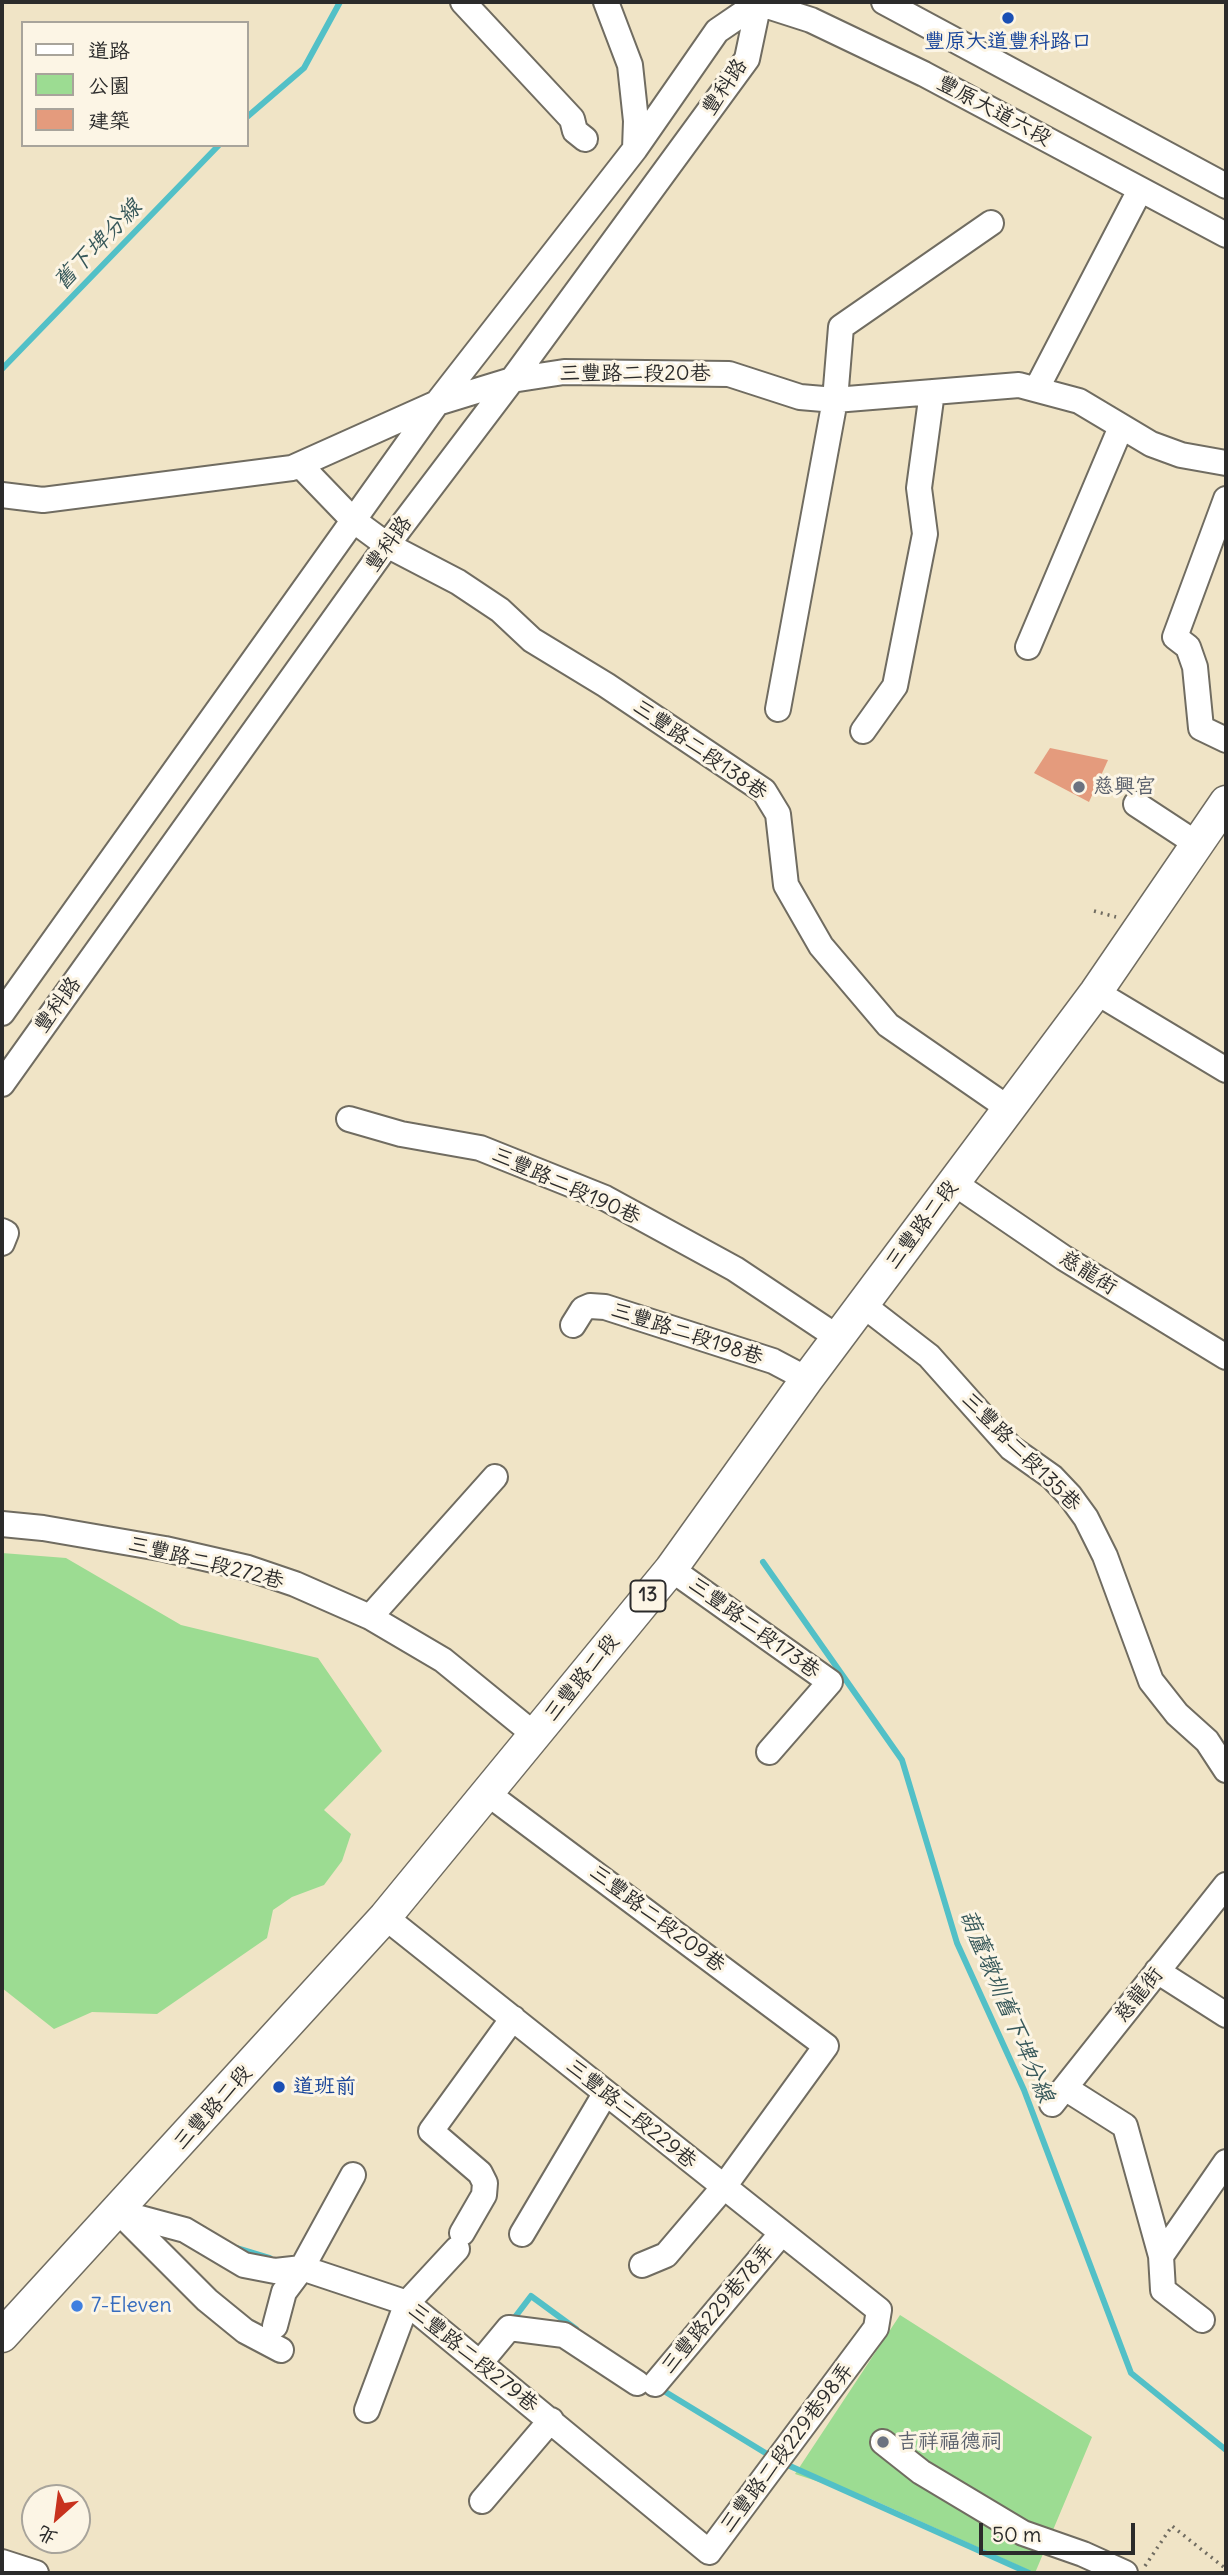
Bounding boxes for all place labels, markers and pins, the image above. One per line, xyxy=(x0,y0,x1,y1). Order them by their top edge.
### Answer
marker: 豐原大道豐科路口 xyxy=(1000,10,1016,26)
place label: 豐原大道豐科路口 xyxy=(924,29,1092,55)
place label: 慈興宮 xyxy=(1093,774,1156,800)
marker: 慈興宮 xyxy=(1071,779,1087,795)
place label: 道班前 xyxy=(293,2074,356,2100)
marker: 道班前 xyxy=(271,2079,287,2095)
place label: 7-Eleven xyxy=(91,2293,172,2319)
marker: 7-Eleven xyxy=(69,2298,85,2314)
place label: 吉祥福德祠 xyxy=(897,2429,1002,2455)
marker: 吉祥福德祠 xyxy=(875,2434,891,2450)

